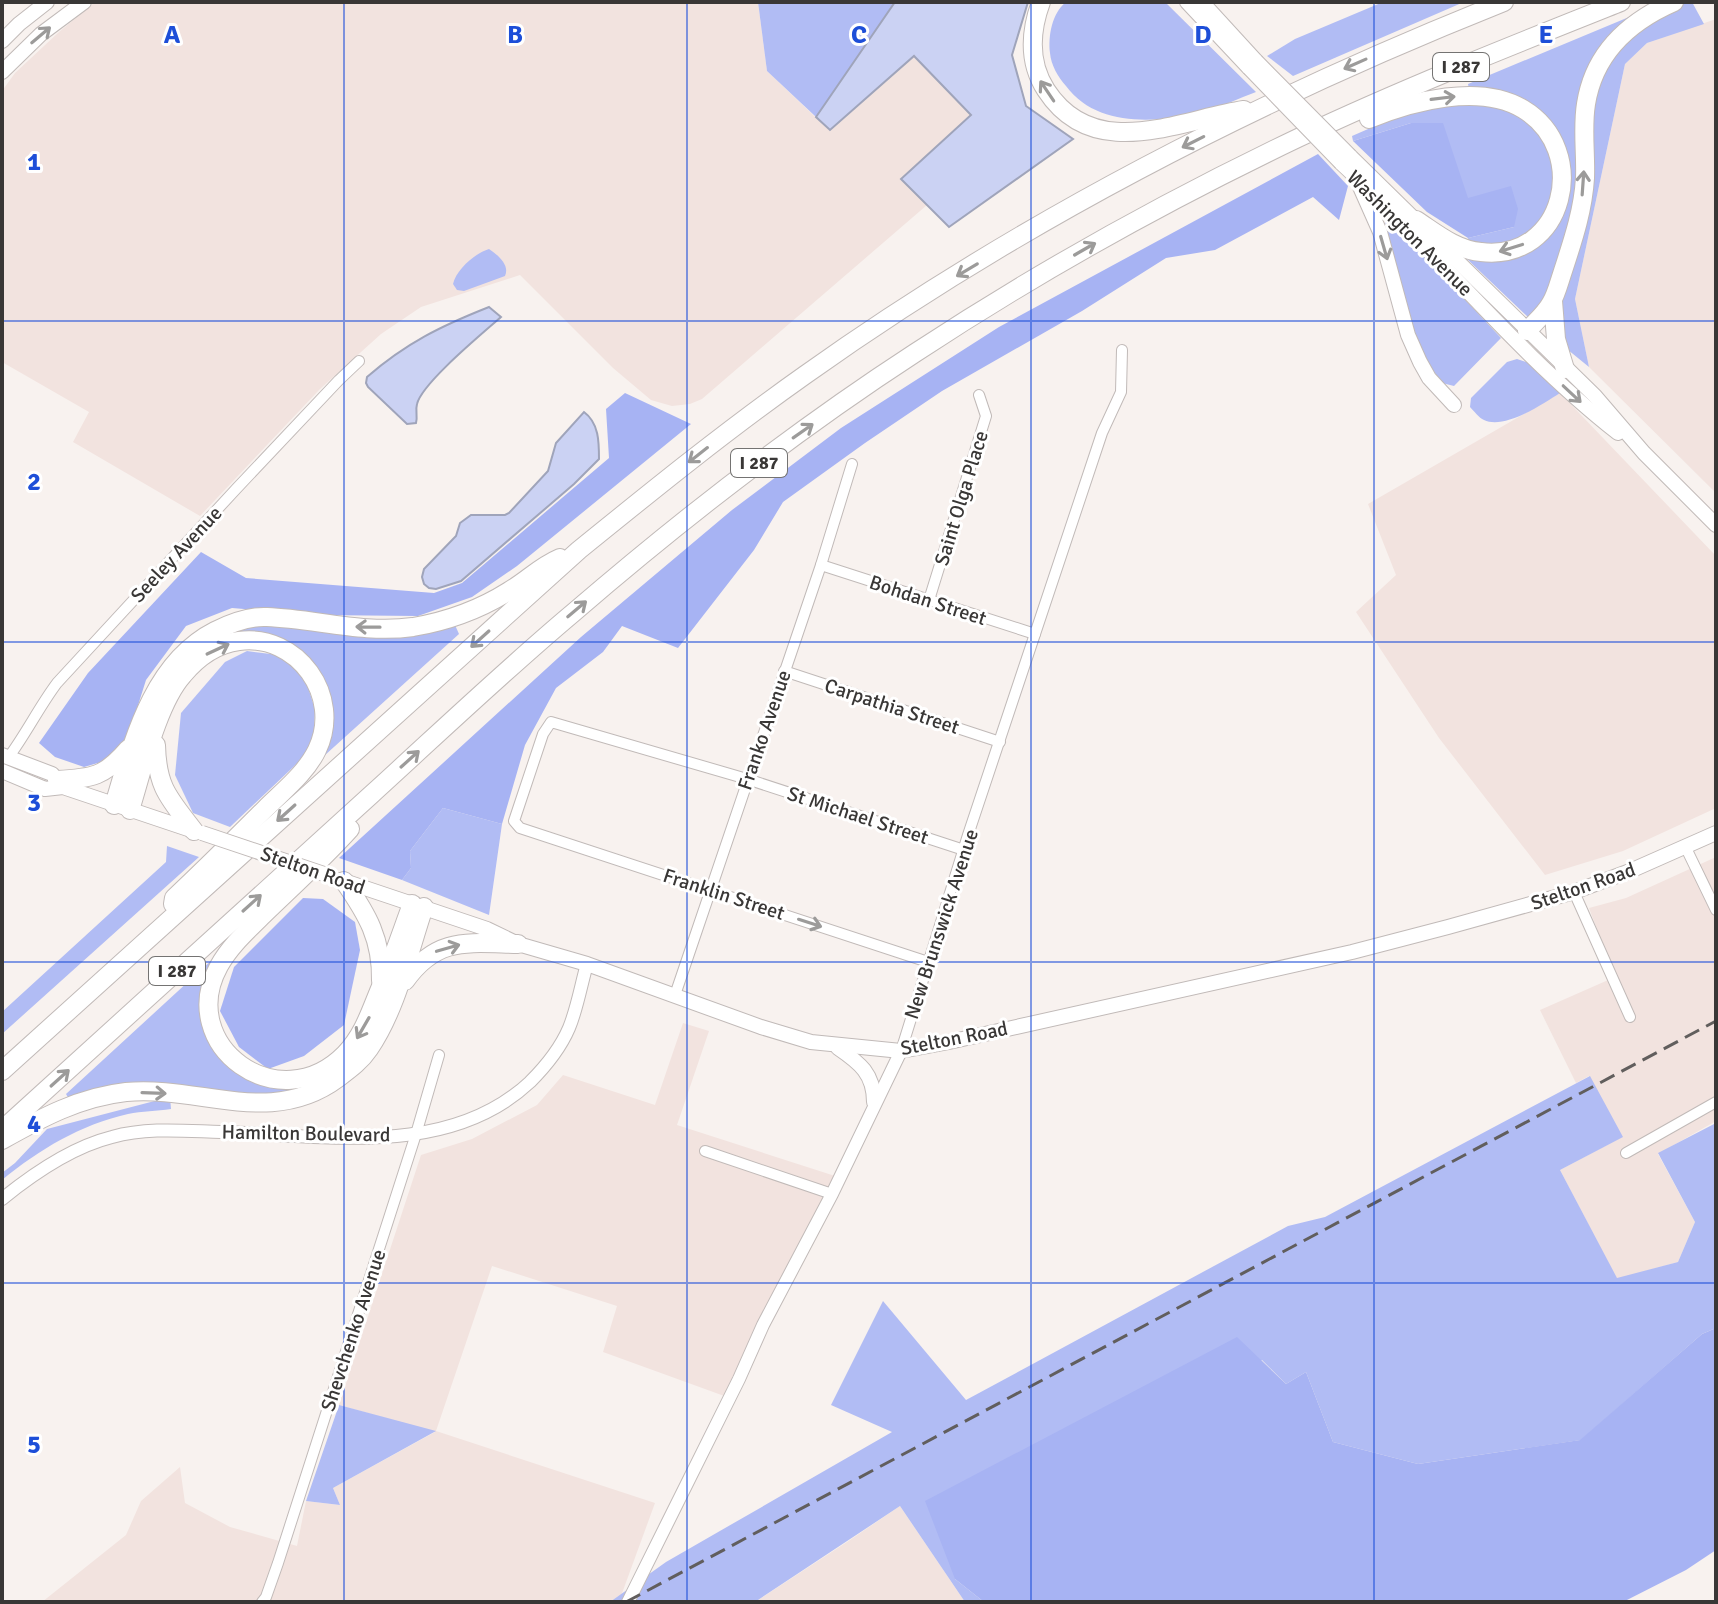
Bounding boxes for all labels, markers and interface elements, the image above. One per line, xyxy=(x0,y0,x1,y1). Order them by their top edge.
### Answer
text: A xyxy=(164,19,181,51)
text: B xyxy=(507,19,523,51)
text: C xyxy=(851,19,867,51)
text: D xyxy=(1194,19,1212,51)
text: E xyxy=(1539,19,1553,51)
one-way arrow xyxy=(31,26,51,44)
road number: I 287 xyxy=(1433,53,1489,81)
one-way arrow xyxy=(1343,57,1367,72)
one-way arrow xyxy=(1039,80,1055,102)
one-way arrow xyxy=(1430,90,1455,105)
one-way arrow xyxy=(1182,134,1206,150)
text: 1 xyxy=(27,146,41,178)
street label: Washington Avenue xyxy=(1341,165,1478,302)
one-way arrow xyxy=(1576,170,1591,197)
one-way arrow xyxy=(1377,234,1392,260)
one-way arrow xyxy=(1073,241,1096,257)
one-way arrow xyxy=(1499,242,1524,256)
one-way arrow xyxy=(956,262,979,278)
one-way arrow xyxy=(1562,385,1582,403)
one-way arrow xyxy=(792,423,813,440)
street label: Saint Olga Place xyxy=(929,428,994,569)
one-way arrow xyxy=(688,447,709,464)
road number: I 287 xyxy=(731,449,787,477)
text: 2 xyxy=(27,466,41,498)
street label: Seeley Avenue xyxy=(125,501,227,608)
street label: Bohdan Street xyxy=(866,570,990,631)
one-way arrow xyxy=(566,600,587,618)
one-way arrow xyxy=(355,620,382,635)
one-way arrow xyxy=(470,630,490,648)
one-way arrow xyxy=(205,641,229,656)
street label: Franko Avenue xyxy=(732,667,797,793)
street label: Carpathia Street xyxy=(821,673,962,740)
one-way arrow xyxy=(400,750,420,768)
street label: St Michael Street xyxy=(784,781,932,850)
text: 3 xyxy=(27,787,41,819)
one-way arrow xyxy=(277,804,297,822)
street label: New Brunswick Avenue xyxy=(899,826,984,1022)
street label: Stelton Road xyxy=(257,841,368,900)
street label: Stelton Road xyxy=(1528,857,1639,916)
street label: Franklin Street xyxy=(660,863,788,926)
one-way arrow xyxy=(242,893,262,912)
one-way arrow xyxy=(797,916,822,931)
one-way arrow xyxy=(434,940,460,955)
road number: I 287 xyxy=(149,957,205,985)
one-way arrow xyxy=(355,1016,370,1040)
street label: Stelton Road xyxy=(898,1016,1010,1061)
one-way arrow xyxy=(49,1069,69,1087)
one-way arrow xyxy=(140,1085,167,1100)
text: 4 xyxy=(27,1108,41,1140)
street label: Hamilton Boulevard xyxy=(221,1120,391,1147)
street label: Shevchenko Avenue xyxy=(315,1246,391,1414)
text: 5 xyxy=(27,1429,41,1461)

